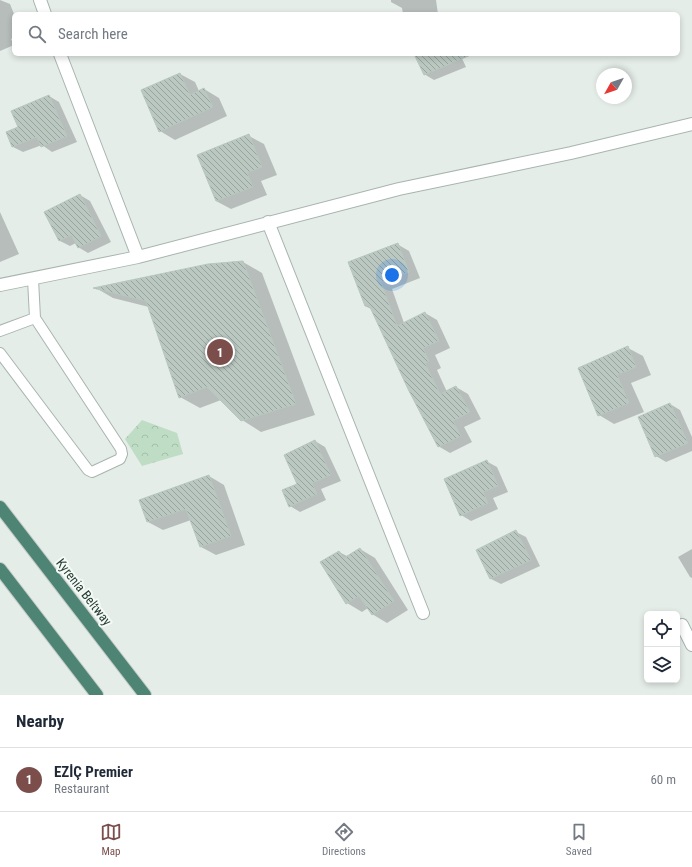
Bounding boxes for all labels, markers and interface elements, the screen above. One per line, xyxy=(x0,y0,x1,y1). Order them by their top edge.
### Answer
search box xyxy=(12,12,680,56)
icon: search xyxy=(26,23,48,45)
text: Search here xyxy=(58,25,128,43)
north arrow xyxy=(596,68,632,104)
your location xyxy=(382,265,402,285)
pin: 1 xyxy=(207,337,233,367)
street label: Kyrenia Beltway xyxy=(53,556,115,629)
map controls xyxy=(644,611,680,683)
button: locate xyxy=(644,611,680,647)
button: layers xyxy=(644,647,680,683)
text: Nearby xyxy=(16,711,64,731)
text: EZİÇ Premier xyxy=(54,763,133,781)
text: 1 xyxy=(26,772,32,787)
text: 60 m xyxy=(650,772,676,787)
text: Restaurant xyxy=(54,781,109,796)
tab: Map xyxy=(100,821,122,858)
tab: Directions xyxy=(322,821,366,858)
tab: Saved xyxy=(566,821,592,858)

